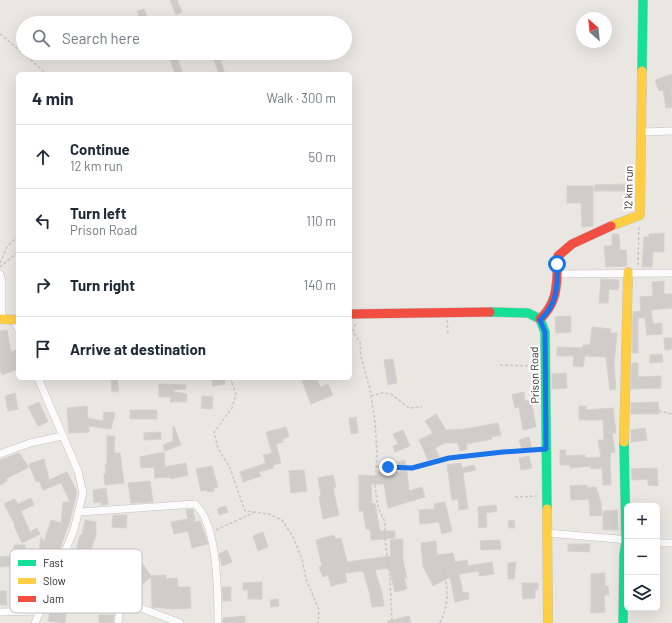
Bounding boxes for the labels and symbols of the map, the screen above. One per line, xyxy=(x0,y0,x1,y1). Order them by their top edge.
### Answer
north arrow xyxy=(576,12,612,48)
street label: 12 km run xyxy=(621,166,635,210)
route start xyxy=(548,255,566,273)
street label: Prison Road xyxy=(527,346,541,404)
route end xyxy=(379,458,397,476)
legend xyxy=(10,549,142,613)
text: Fast xyxy=(43,556,64,569)
text: Slow xyxy=(43,574,66,587)
text: Jam xyxy=(43,592,64,605)

